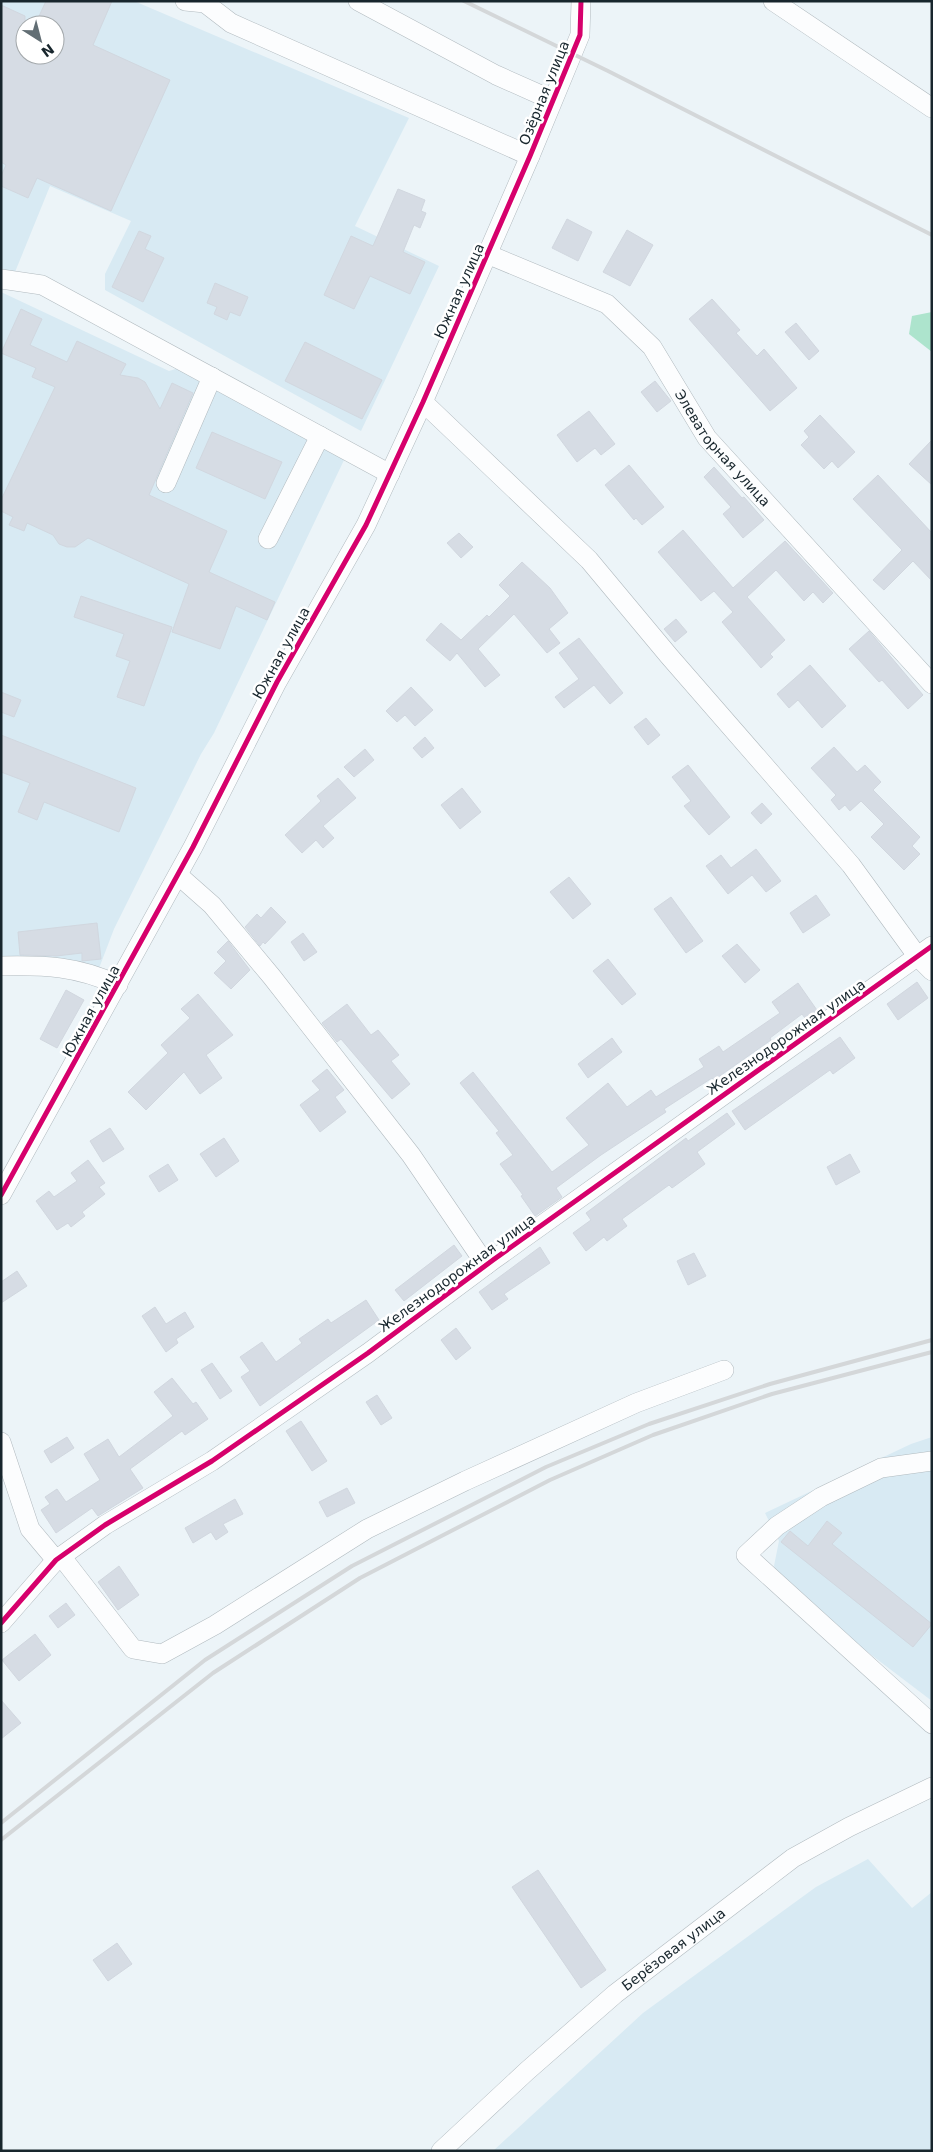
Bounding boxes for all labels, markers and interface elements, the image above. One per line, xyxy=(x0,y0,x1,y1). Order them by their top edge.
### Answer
north arrow xyxy=(15,15,65,65)
street label: Озёрная улица xyxy=(516,39,572,147)
text: N xyxy=(38,41,57,60)
street label: Южная улица xyxy=(431,241,487,341)
street label: Элеваторная улица xyxy=(672,387,774,510)
street label: Южная улица xyxy=(249,604,313,702)
street label: Южная улица xyxy=(59,962,123,1060)
street label: Железнодорожная улица xyxy=(704,976,868,1098)
street label: Железнодорожная улица xyxy=(376,1211,538,1335)
street label: Берёзовая улица xyxy=(619,1905,728,1994)

